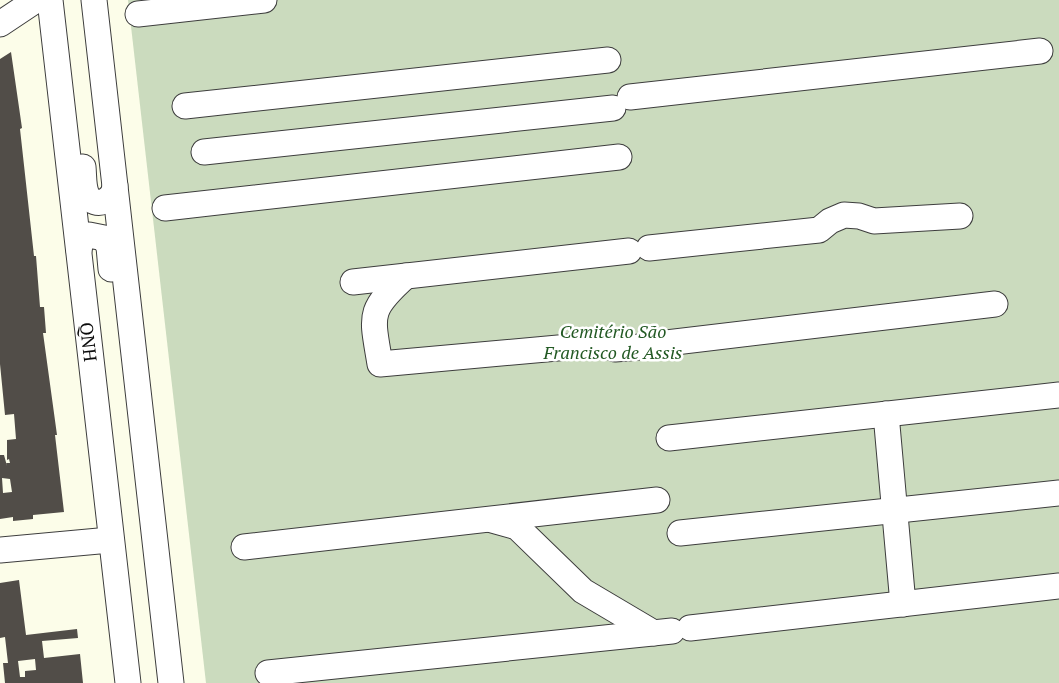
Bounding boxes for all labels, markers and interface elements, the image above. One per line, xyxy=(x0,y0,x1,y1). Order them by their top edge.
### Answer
park label: Cemitério São Francisco de Assis xyxy=(543,319,682,364)
street label: QNH xyxy=(75,321,103,363)

